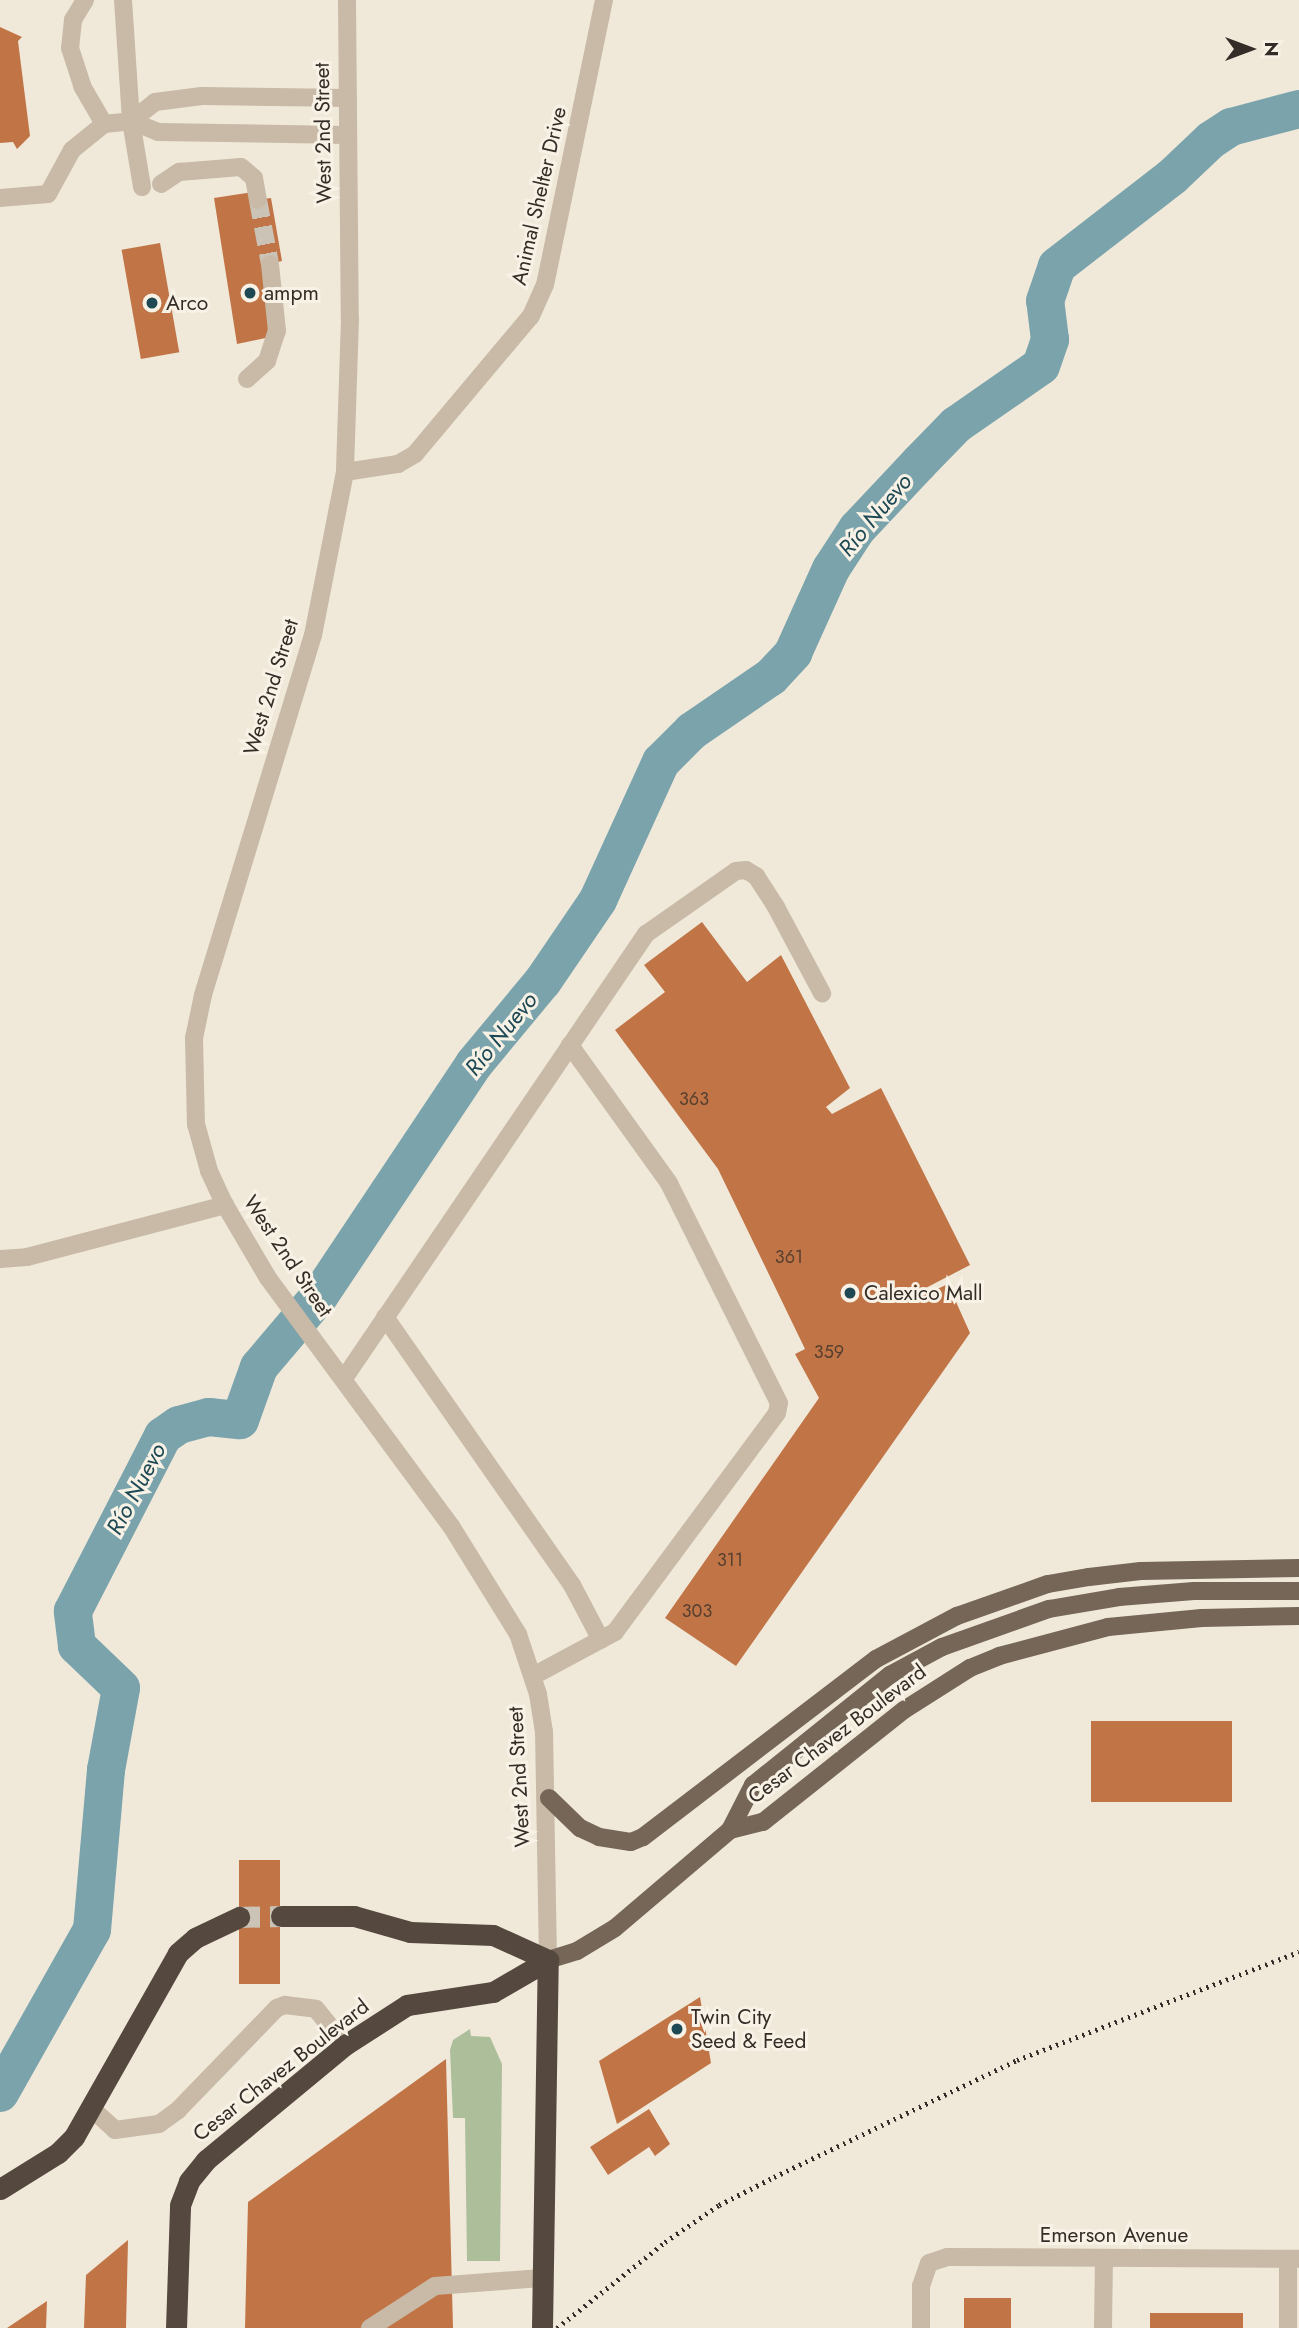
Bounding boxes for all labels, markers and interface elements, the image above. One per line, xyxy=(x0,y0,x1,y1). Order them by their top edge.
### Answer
north arrow xyxy=(1215,14,1285,84)
text: N xyxy=(1258,41,1285,57)
street label: West 2nd Street xyxy=(309,62,337,204)
street label: Animal Shelter Drive xyxy=(506,104,572,288)
place label: ampm xyxy=(264,280,319,306)
marker: ampm xyxy=(242,285,258,301)
place label: Arco xyxy=(166,290,208,316)
marker: Arco xyxy=(144,295,160,311)
water label: Río Nuevo xyxy=(833,468,917,562)
street label: West 2nd Street xyxy=(238,616,304,758)
water label: Río Nuevo xyxy=(459,987,543,1081)
house number: 363 xyxy=(679,1088,709,1110)
street label: West 2nd Street xyxy=(238,1190,338,1322)
house number: 361 xyxy=(775,1246,803,1268)
place label: Calexico Mall xyxy=(864,1280,983,1306)
marker: Calexico Mall xyxy=(842,1285,858,1301)
house number: 359 xyxy=(814,1341,844,1363)
water label: Río Nuevo xyxy=(101,1439,171,1539)
house number: 311 xyxy=(717,1549,743,1571)
house number: 303 xyxy=(682,1600,712,1622)
street label: Cesar Chavez Boulevard xyxy=(743,1659,931,1809)
street label: West 2nd Street xyxy=(503,1706,535,1848)
street label: Cesar Chavez Boulevard xyxy=(188,1994,374,2146)
place label: Twin City Seed & Feed xyxy=(691,2004,806,2054)
marker: Twin City Seed & Feed xyxy=(669,2021,685,2037)
street label: Emerson Avenue xyxy=(1040,2222,1188,2248)

